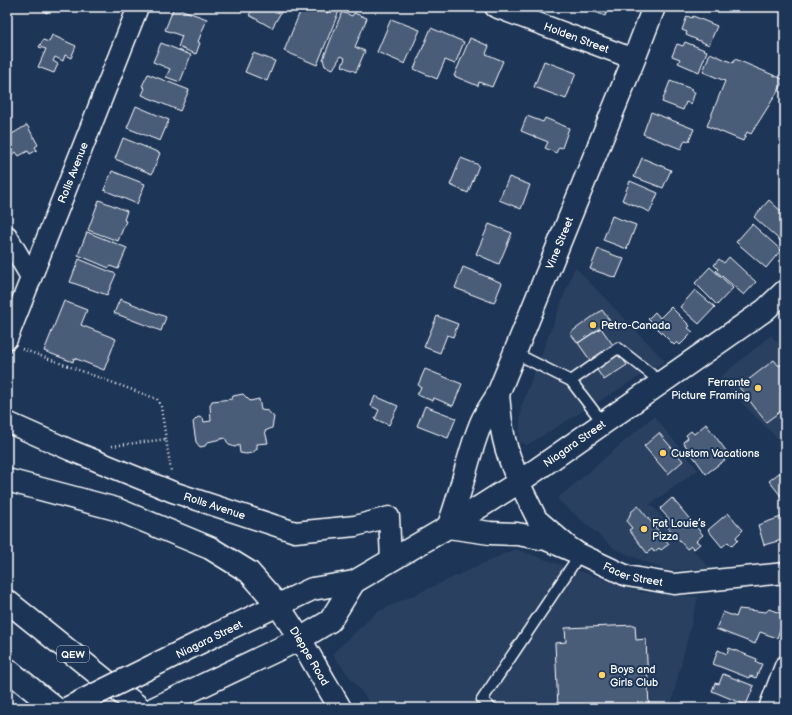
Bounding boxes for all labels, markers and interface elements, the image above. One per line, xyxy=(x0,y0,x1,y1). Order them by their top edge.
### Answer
street label: Holden Street xyxy=(542,20,611,56)
street label: Rolls Avenue xyxy=(55,140,91,205)
street label: Vine Street xyxy=(543,215,576,271)
place label: Petro-Canada xyxy=(601,319,670,332)
marker: Petro-Canada xyxy=(588,320,598,330)
place label: Ferrante Picture Framing xyxy=(671,376,750,402)
marker: Ferrante Picture Framing xyxy=(753,383,763,393)
street label: Niagara Street xyxy=(541,417,608,470)
place label: Custom Vacations xyxy=(671,447,760,460)
marker: Custom Vacations xyxy=(658,448,668,458)
street label: Rolls Avenue xyxy=(182,490,248,522)
place label: Fat Louie’s Pizza xyxy=(652,517,706,543)
marker: Fat Louie’s Pizza xyxy=(639,524,649,534)
street label: Facer Street xyxy=(601,560,664,589)
street label: Niagara Street xyxy=(174,617,245,661)
street label: Dieppe Road xyxy=(287,624,332,688)
road number: QEW xyxy=(57,646,89,662)
place label: Boys and Girls Club xyxy=(610,663,658,689)
marker: Boys and Girls Club xyxy=(597,670,607,680)

